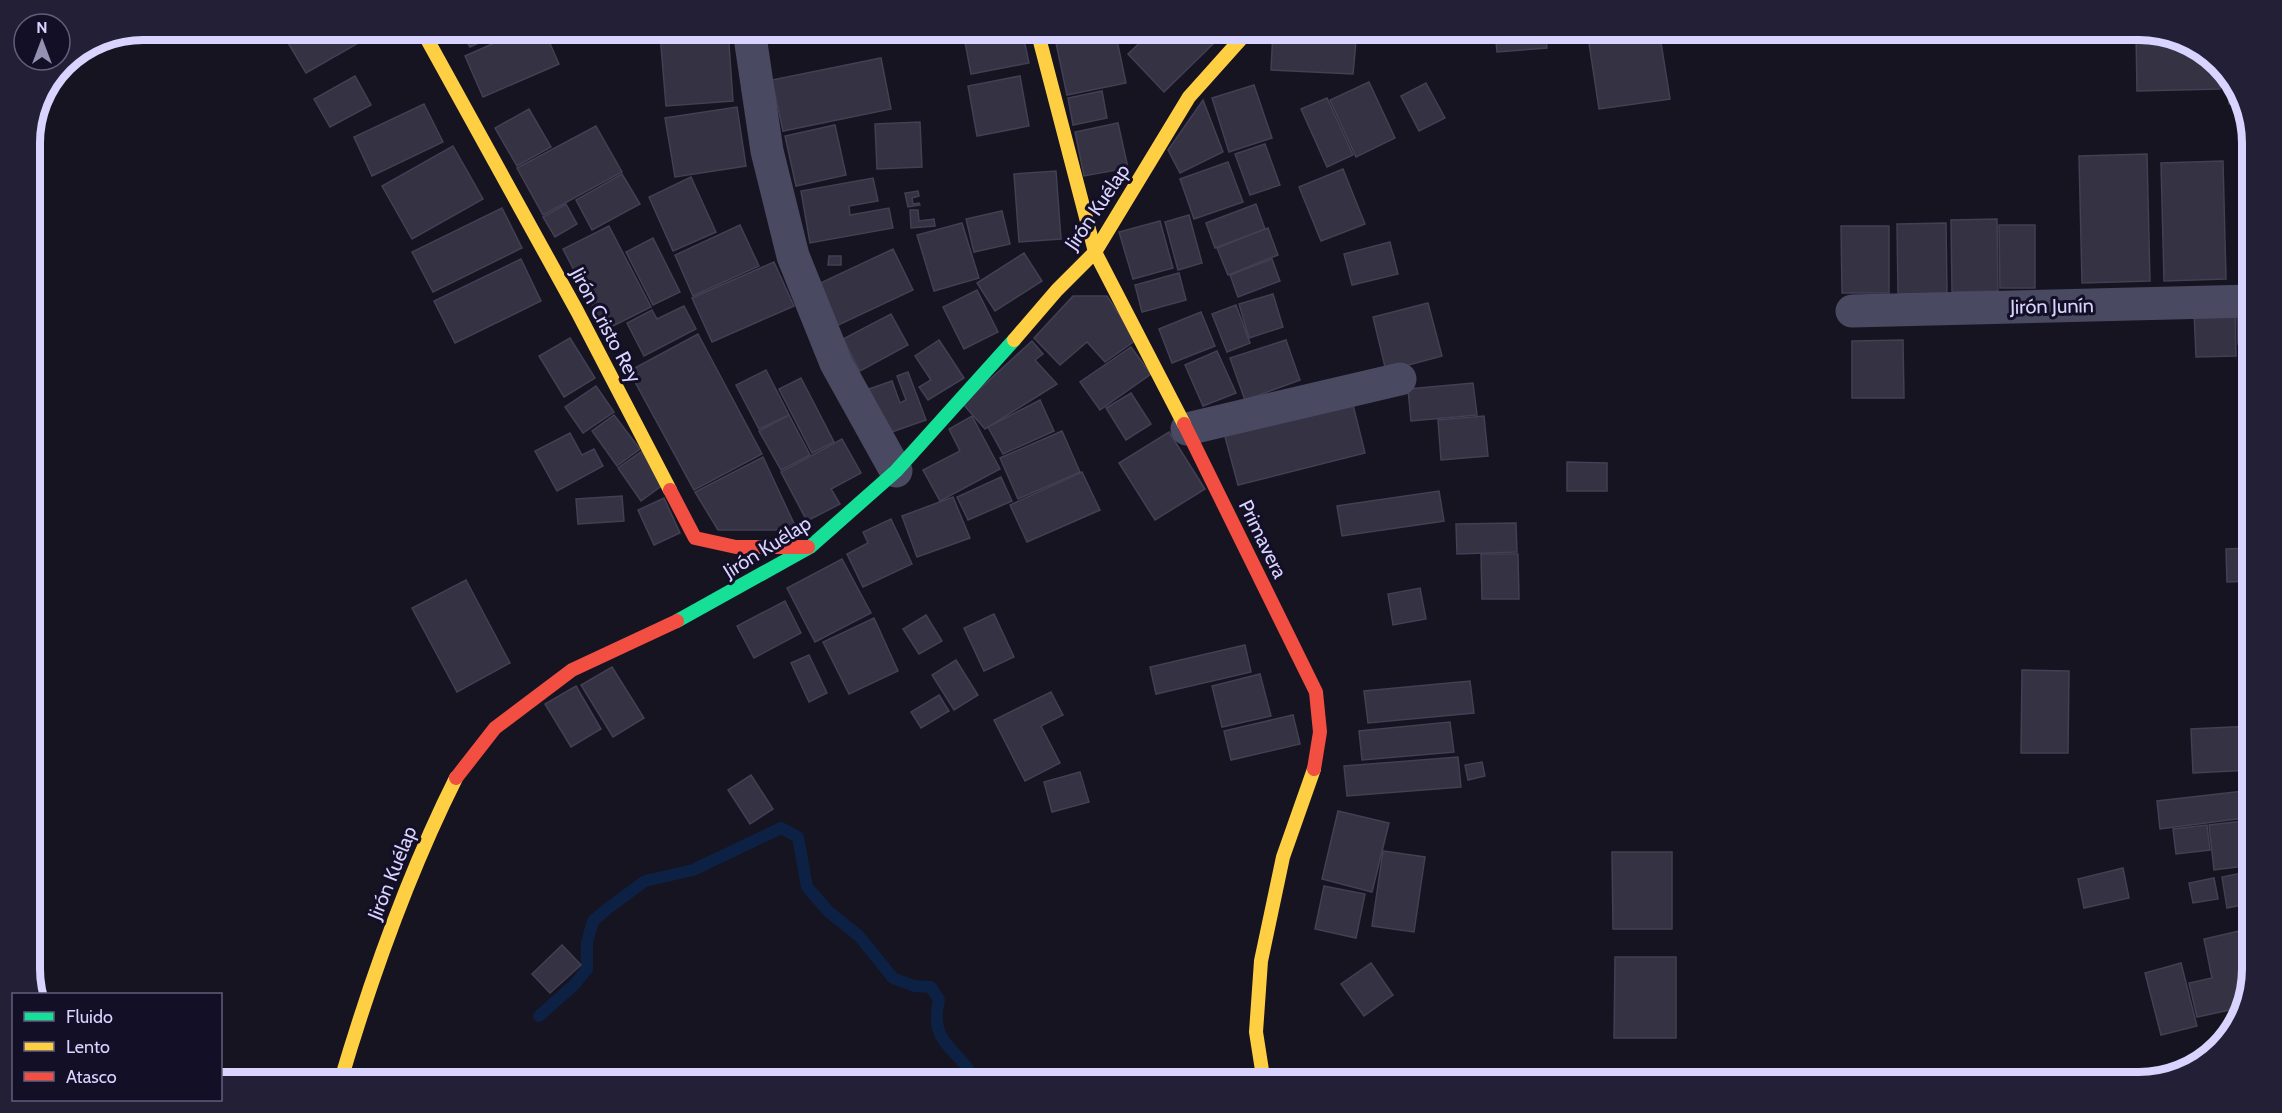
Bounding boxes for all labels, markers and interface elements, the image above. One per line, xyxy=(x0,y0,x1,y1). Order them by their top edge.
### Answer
north arrow xyxy=(12,12,72,72)
text: N xyxy=(36,18,48,37)
street label: Jirón Kuélap xyxy=(1059,159,1135,256)
street label: Jirón Cristo Rey xyxy=(565,262,646,387)
street label: Jirón Junín xyxy=(2009,293,2094,319)
street label: Primavera xyxy=(1234,496,1292,582)
street label: Jirón Kuélap xyxy=(718,511,815,584)
street label: Jirón Kuélap xyxy=(362,823,422,924)
legend xyxy=(12,993,222,1101)
text: Fluido xyxy=(66,1006,113,1028)
text: Lento xyxy=(66,1036,110,1058)
text: Atasco xyxy=(66,1066,117,1088)

